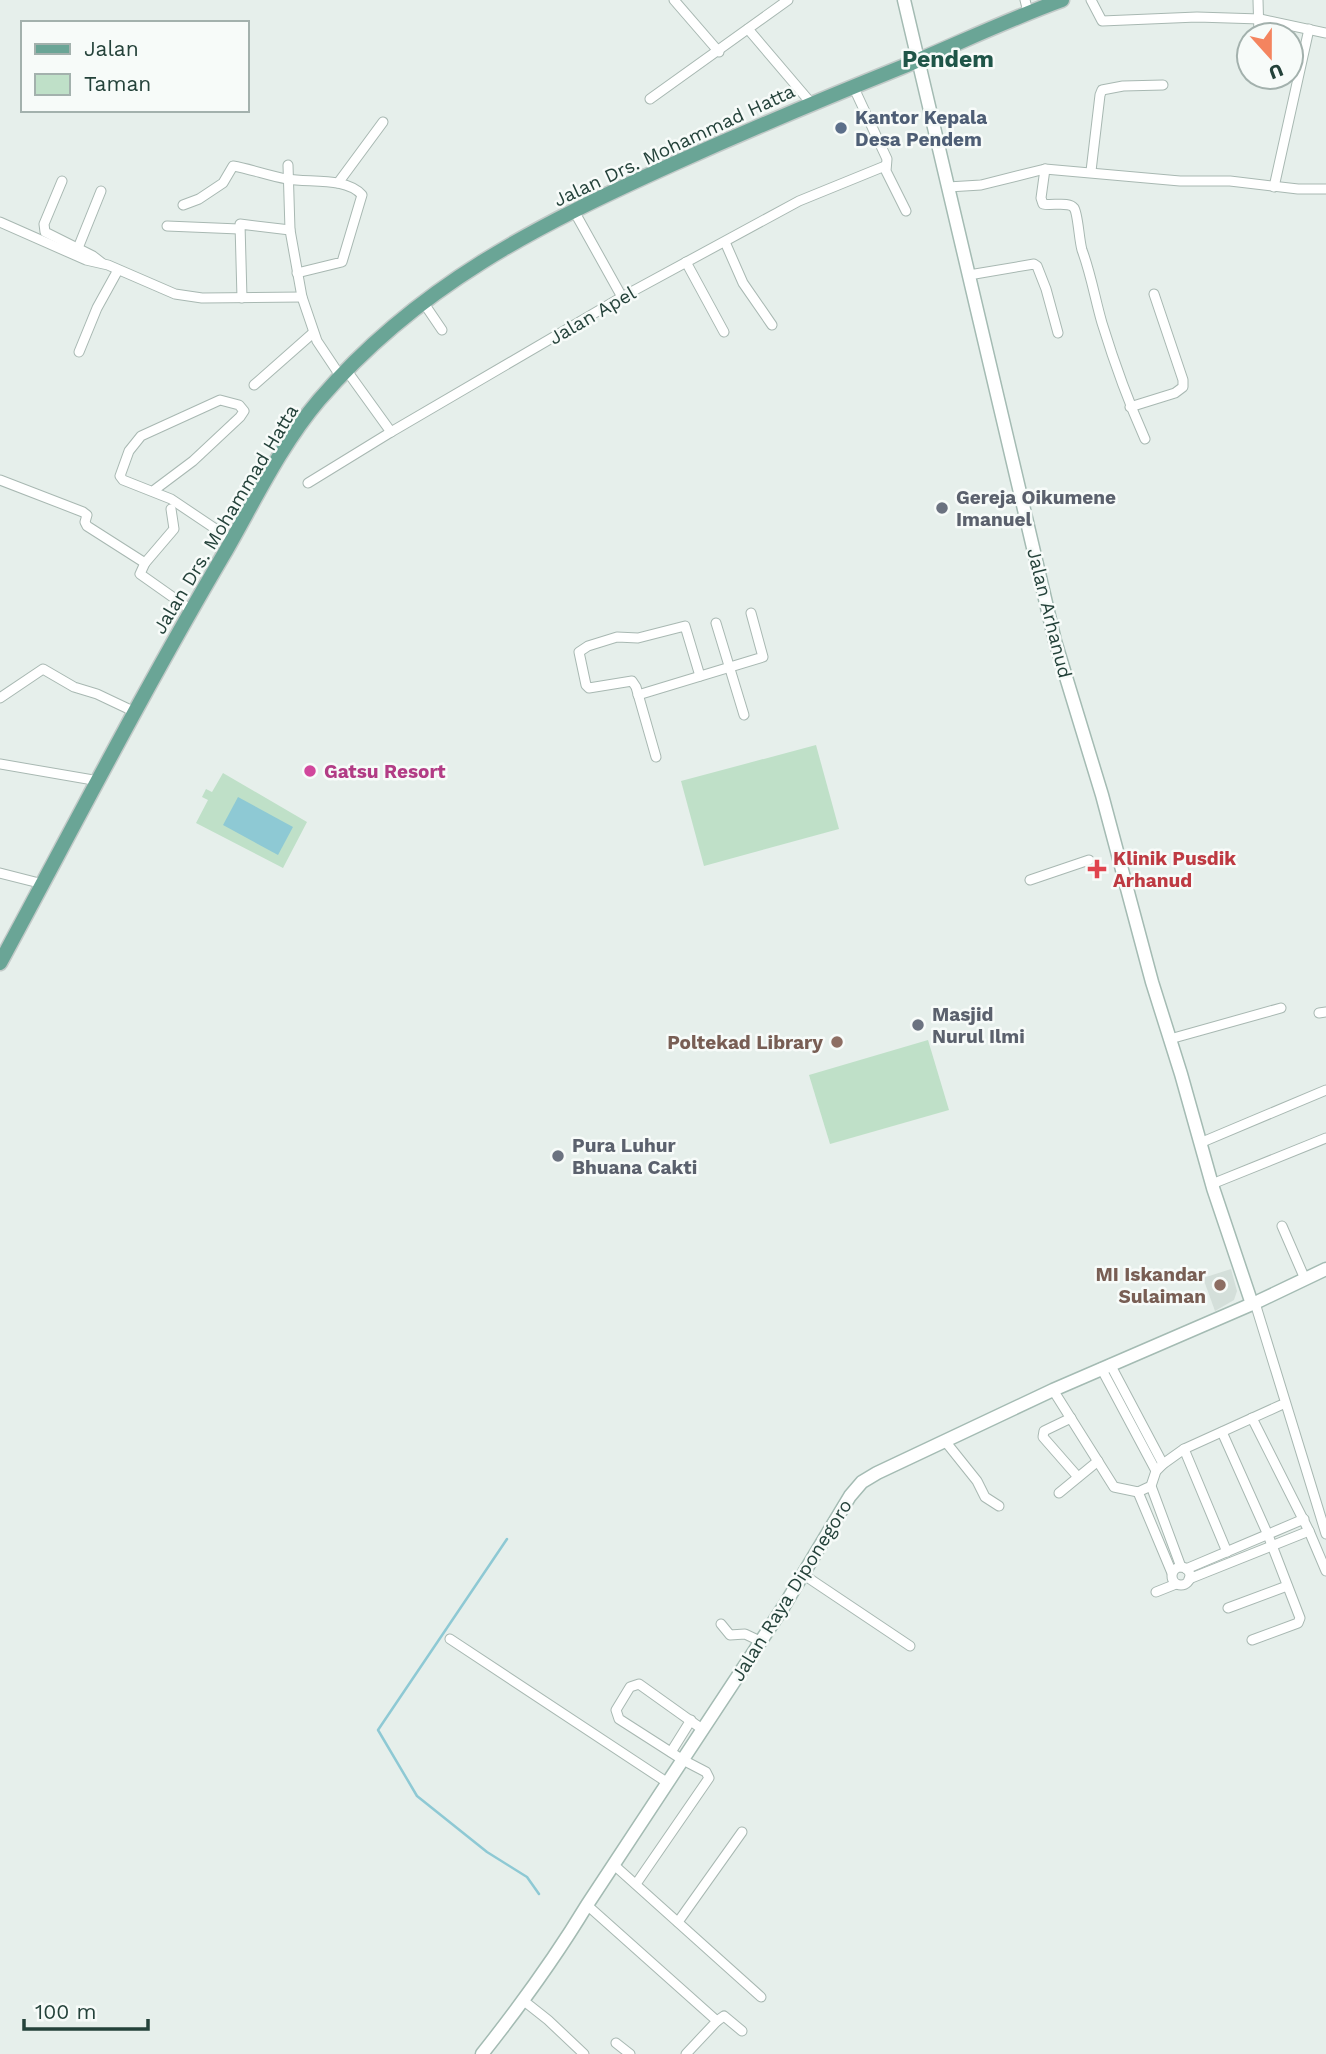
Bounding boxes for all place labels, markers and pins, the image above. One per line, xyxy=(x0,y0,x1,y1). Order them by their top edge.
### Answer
place label: Kantor Kepala Desa Pendem xyxy=(855,106,987,151)
marker: Kantor Kepala Desa Pendem xyxy=(833,120,849,136)
place label: Gereja Oikumene Imanuel xyxy=(956,486,1116,531)
marker: Gereja Oikumene Imanuel xyxy=(934,500,950,516)
place label: Gatsu Resort xyxy=(324,760,446,783)
marker: Gatsu Resort xyxy=(302,763,318,779)
place label: Klinik Pusdik Arhanud xyxy=(1113,847,1236,892)
marker: Klinik Pusdik Arhanud xyxy=(1087,859,1107,879)
place label: Masjid Nurul Ilmi xyxy=(932,1003,1025,1048)
marker: Masjid Nurul Ilmi xyxy=(910,1017,926,1033)
place label: Poltekad Library xyxy=(667,1031,823,1054)
marker: Poltekad Library xyxy=(829,1034,845,1050)
place label: Pura Luhur Bhuana Cakti xyxy=(572,1134,697,1179)
marker: Pura Luhur Bhuana Cakti xyxy=(550,1148,566,1164)
place label: MI Iskandar Sulaiman xyxy=(1096,1263,1207,1308)
marker: MI Iskandar Sulaiman xyxy=(1212,1277,1228,1293)

